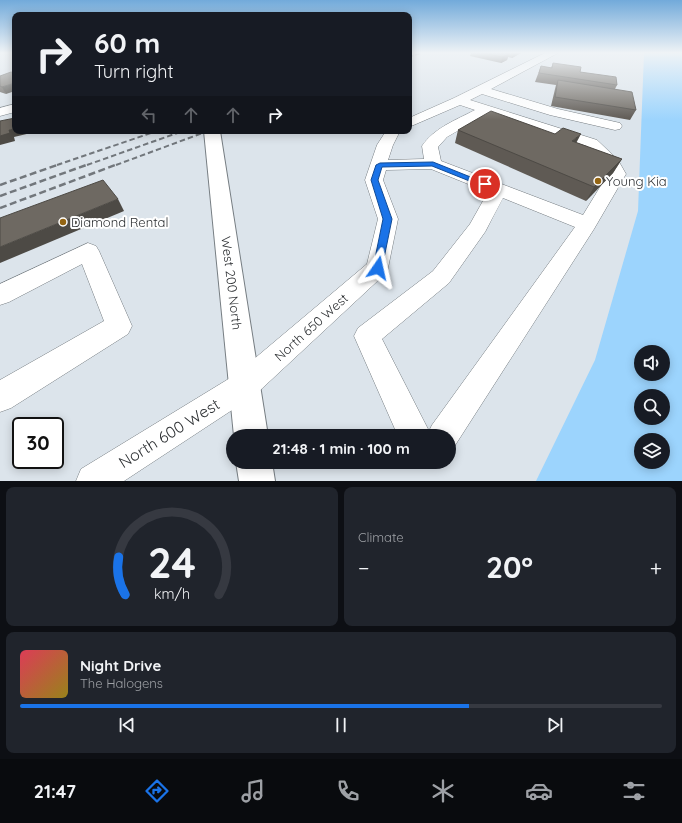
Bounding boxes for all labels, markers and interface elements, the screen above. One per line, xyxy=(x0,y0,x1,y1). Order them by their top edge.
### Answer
text: 60 m xyxy=(94,25,160,60)
icon: right xyxy=(28,28,80,80)
text: Turn right xyxy=(94,60,174,83)
icon: left xyxy=(138,104,160,126)
icon: ahead xyxy=(180,104,202,126)
icon: ahead xyxy=(222,104,244,126)
icon: right xyxy=(264,104,286,126)
pin xyxy=(468,167,502,201)
icon: arrive xyxy=(474,173,496,195)
place label: Young Kia xyxy=(606,173,667,189)
marker: Young Kia xyxy=(593,176,603,186)
place label: Diamond Rental xyxy=(71,214,168,230)
marker: Diamond Rental xyxy=(58,217,68,227)
street label: West 200 North xyxy=(218,235,246,331)
position arrow xyxy=(357,247,399,289)
street label: North 650 West xyxy=(271,290,351,364)
map controls xyxy=(634,345,670,469)
button: sound xyxy=(634,345,670,381)
button: search xyxy=(634,389,670,425)
street label: North 600 West xyxy=(115,394,223,472)
speed limit sign: 30 xyxy=(12,417,64,469)
button: layers xyxy=(634,433,670,469)
text: 21:48 · 1 min · 100 m xyxy=(272,439,410,458)
text: Climate xyxy=(358,529,404,545)
text: 24 xyxy=(148,535,196,587)
text: 20° xyxy=(486,548,533,586)
text: − xyxy=(358,554,369,582)
text: + xyxy=(650,554,662,582)
text: km/h xyxy=(154,584,190,602)
text: Night Drive xyxy=(80,656,161,675)
text: The Halogens xyxy=(80,675,163,691)
icon: previous xyxy=(116,714,138,736)
icon: pause xyxy=(330,714,352,736)
icon: next xyxy=(544,714,566,736)
icon: directions xyxy=(143,777,171,805)
icon: music xyxy=(239,777,267,805)
icon: phone xyxy=(334,777,362,805)
icon: climate xyxy=(429,777,457,805)
icon: car xyxy=(525,777,553,805)
icon: filters xyxy=(620,777,648,805)
text: 21:47 xyxy=(34,780,76,803)

